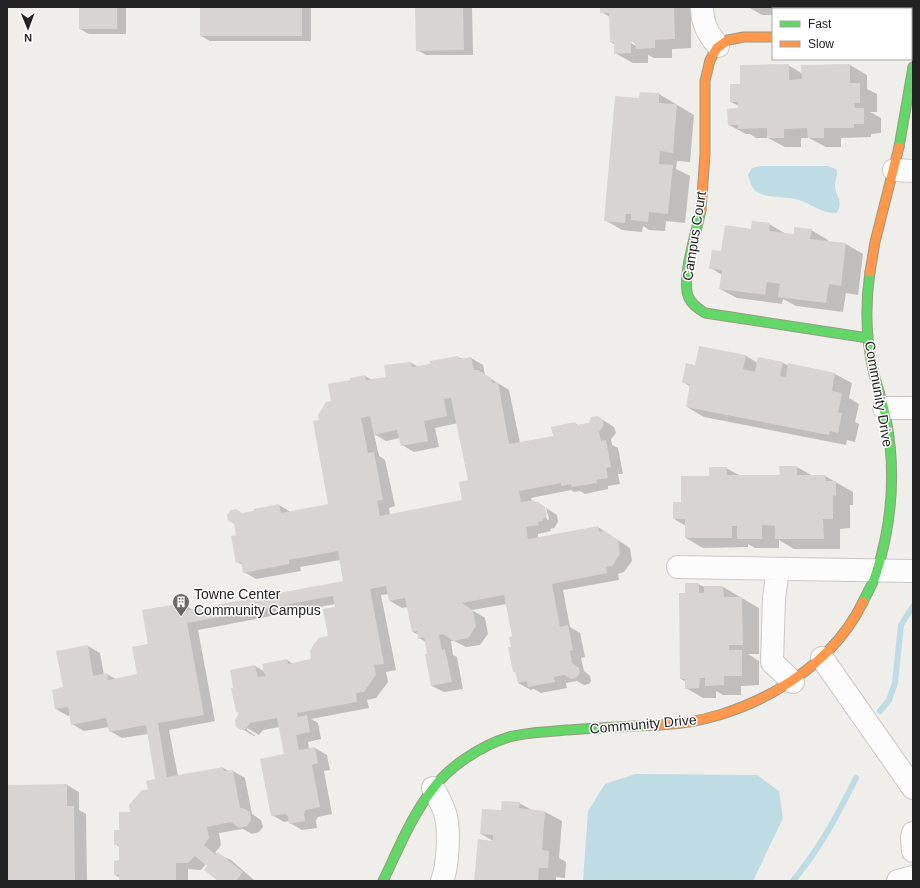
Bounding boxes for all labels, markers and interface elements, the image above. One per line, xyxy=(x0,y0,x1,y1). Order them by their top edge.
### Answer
north arrow xyxy=(8,8,48,48)
legend xyxy=(772,8,912,60)
text: Fast xyxy=(808,17,832,31)
text: N xyxy=(24,32,32,44)
text: Slow xyxy=(808,37,834,51)
street label: Campus Court xyxy=(679,190,709,282)
street label: Community Drive xyxy=(862,340,896,448)
place label: Towne Center Community Campus xyxy=(194,586,321,618)
building icon: Towne Center Community Campus xyxy=(171,592,191,617)
street label: Community Drive xyxy=(589,711,697,737)

